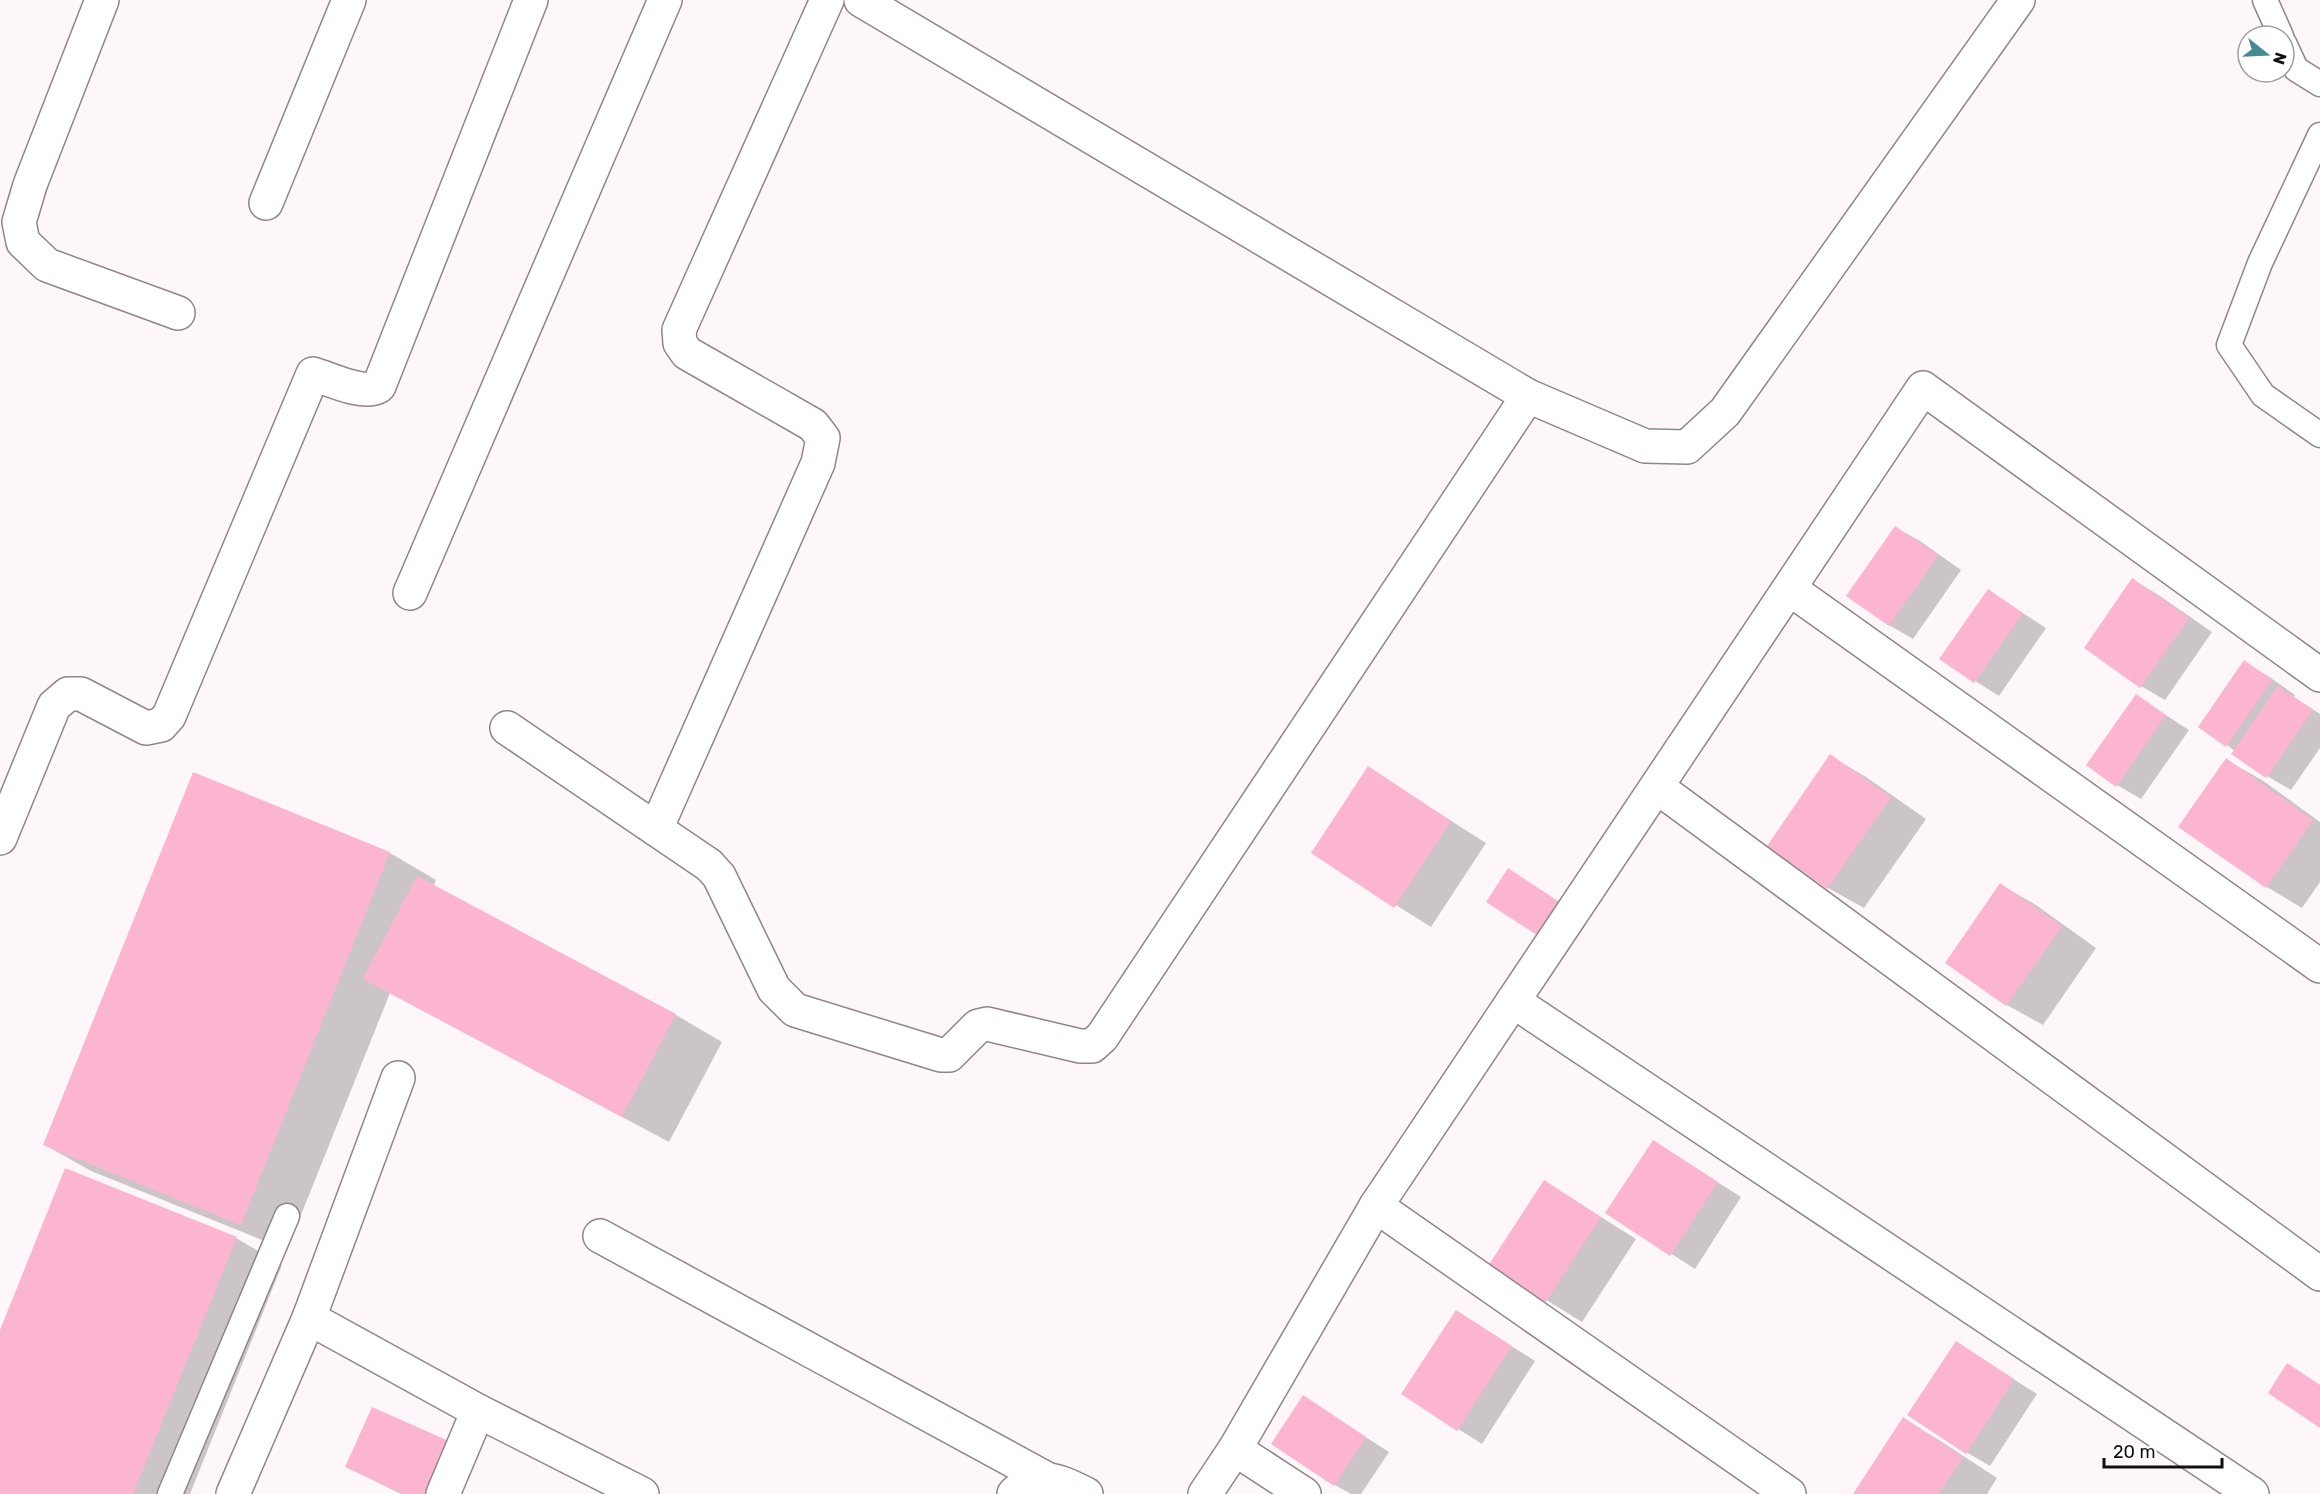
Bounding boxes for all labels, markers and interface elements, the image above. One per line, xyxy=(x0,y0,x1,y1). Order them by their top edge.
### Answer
north arrow xyxy=(2236,24,2296,84)
text: N xyxy=(2269,50,2291,67)
scale bar xyxy=(2104,1431,2222,1469)
text: 20 m xyxy=(2113,1441,2155,1463)

